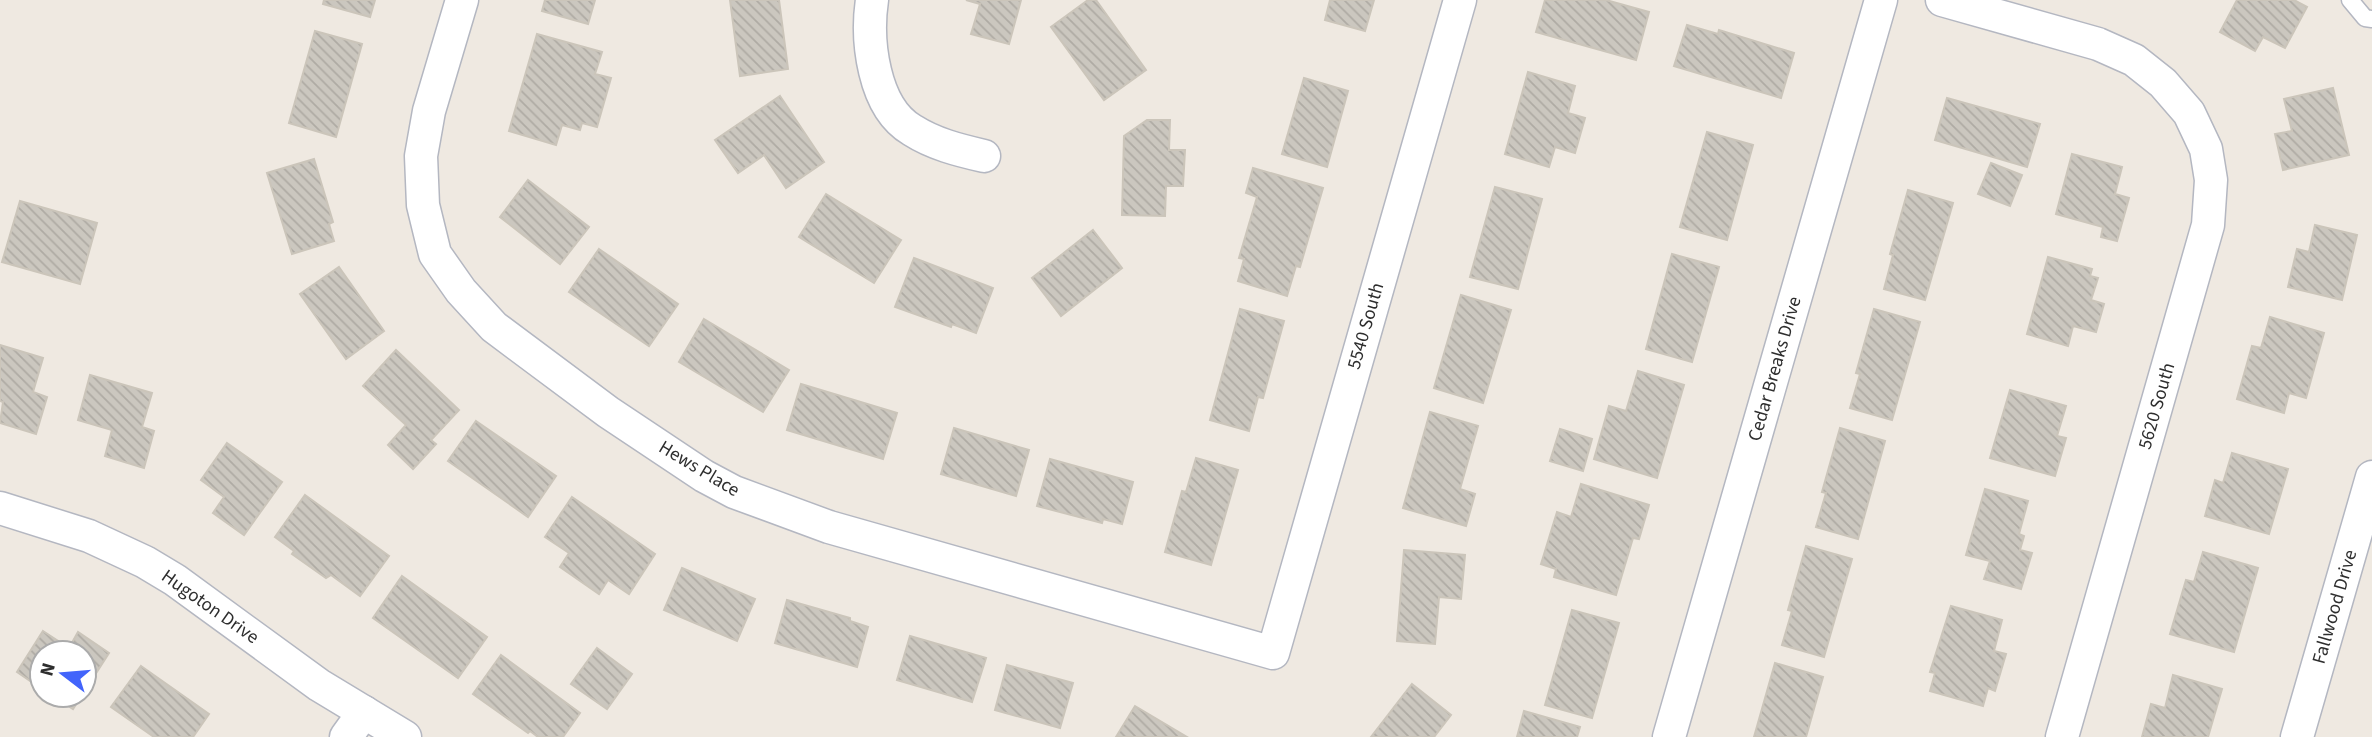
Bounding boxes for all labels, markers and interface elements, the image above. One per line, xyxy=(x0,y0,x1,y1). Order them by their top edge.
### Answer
street label: 5540 South xyxy=(1341,279,1391,373)
street label: Cedar Breaks Drive xyxy=(1741,293,1809,445)
street label: 5620 South xyxy=(2132,359,2182,453)
street label: Hews Place xyxy=(653,434,745,504)
street label: Fallwood Drive xyxy=(2306,547,2364,667)
street label: Hugoton Drive xyxy=(156,563,264,651)
north arrow xyxy=(28,639,98,709)
text: N xyxy=(33,660,63,680)

